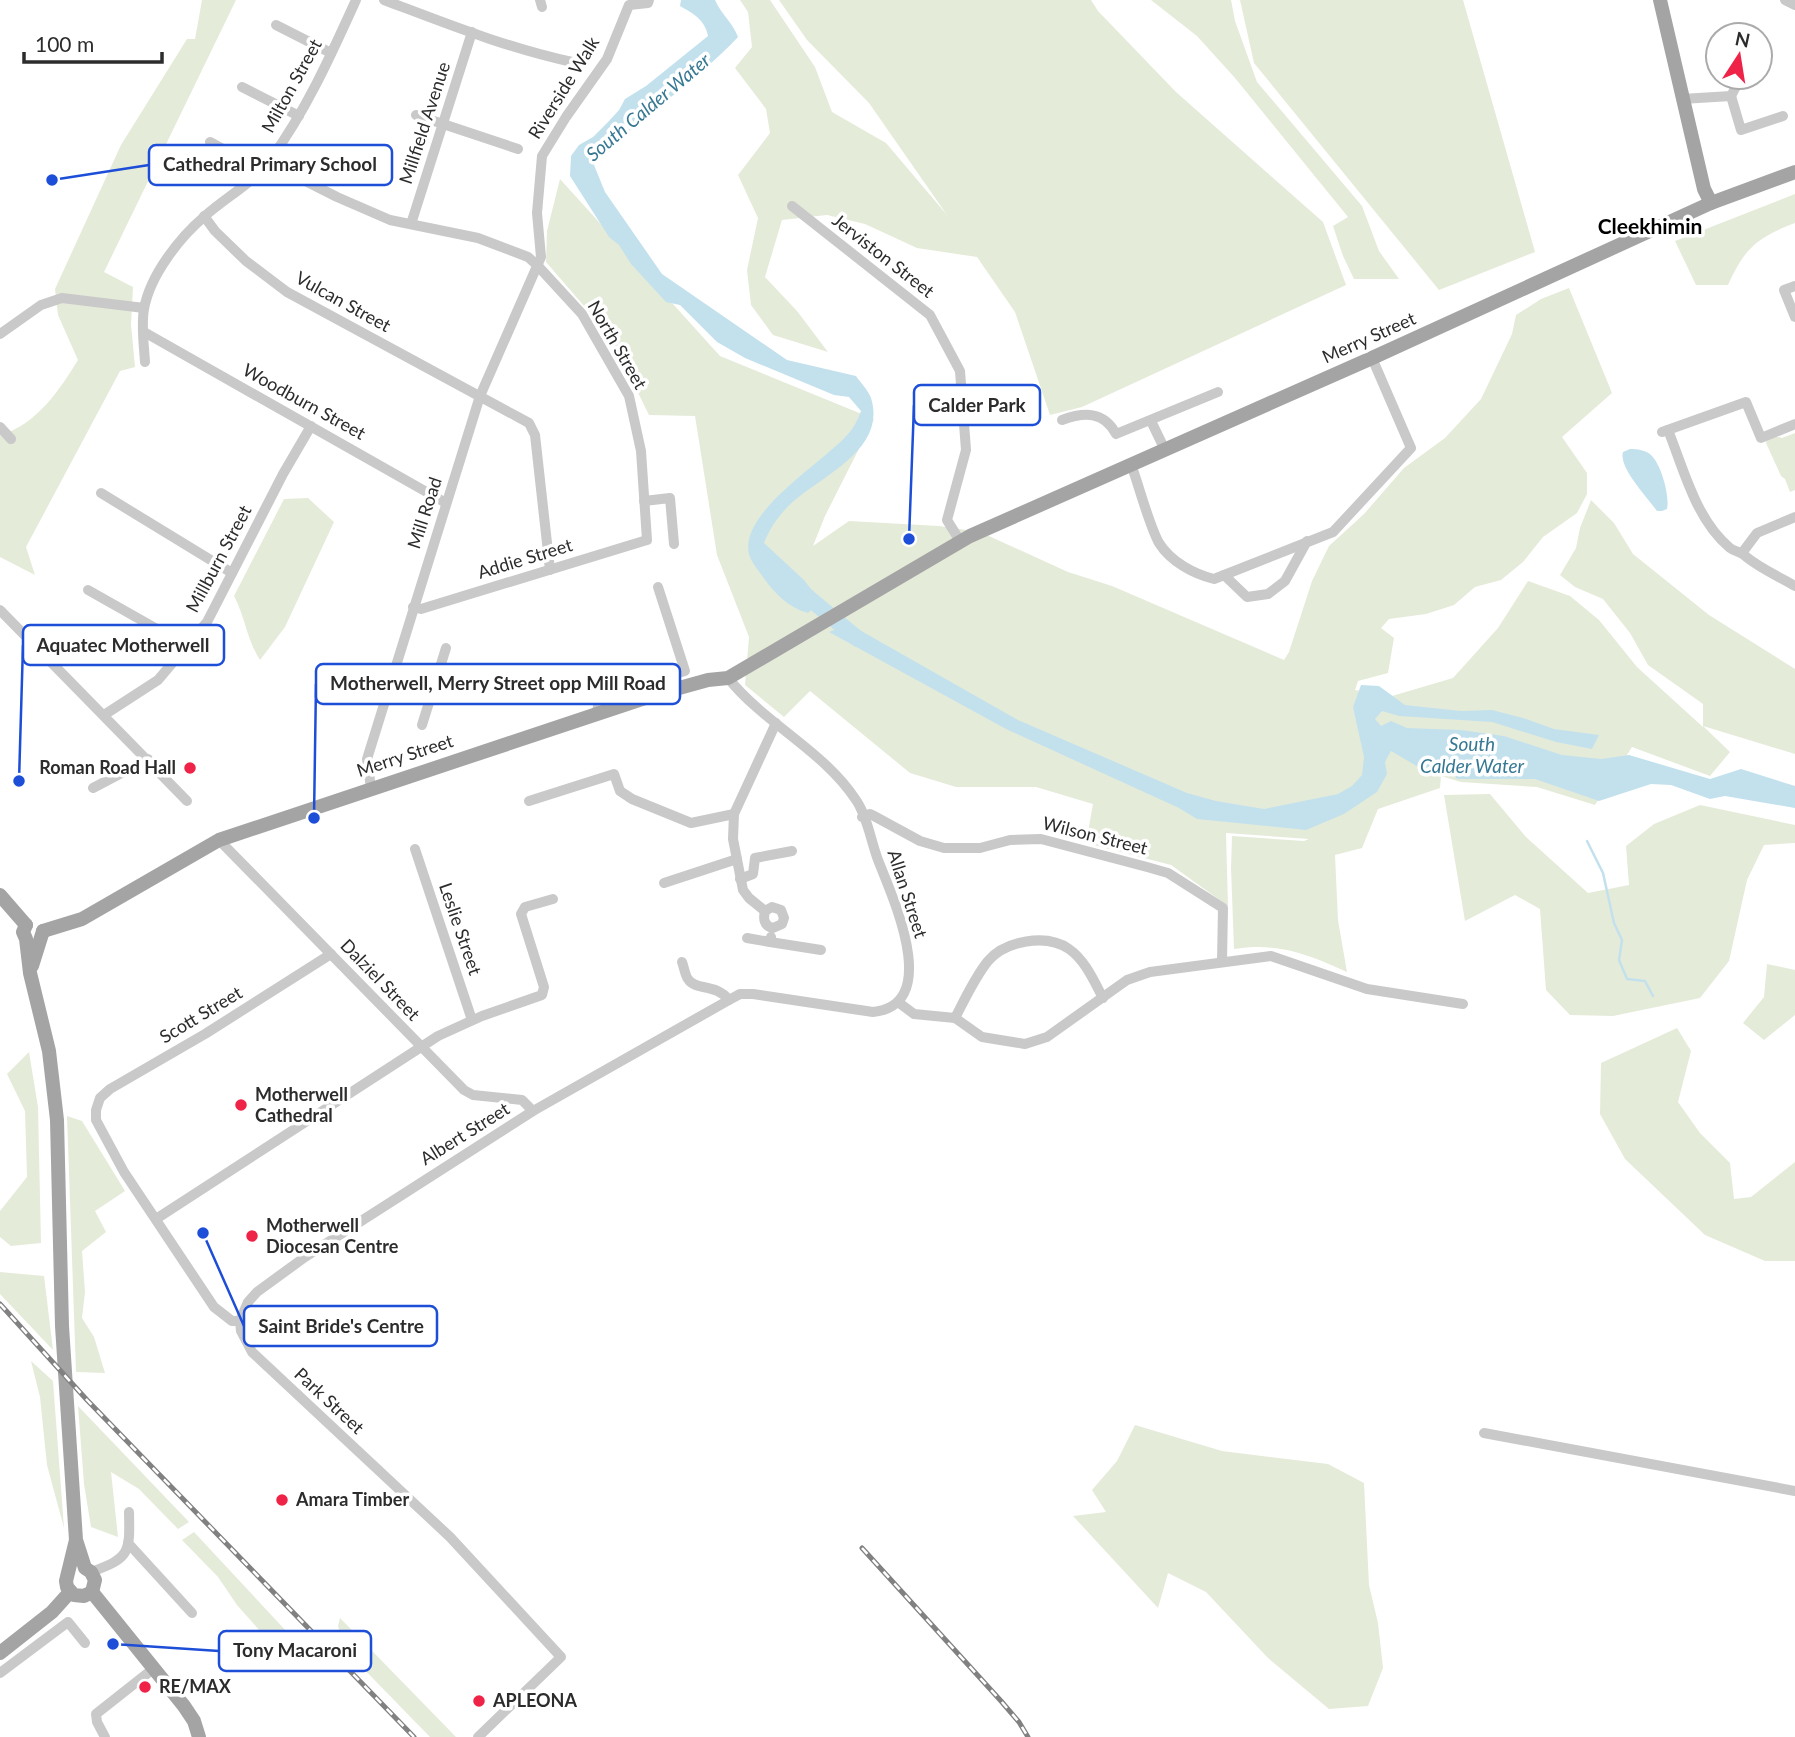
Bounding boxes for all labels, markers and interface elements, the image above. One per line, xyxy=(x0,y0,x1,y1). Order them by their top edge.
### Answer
scale bar xyxy=(24,21,163,65)
north arrow xyxy=(1704,21,1774,91)
text: N xyxy=(1733,26,1752,52)
text: 100 m xyxy=(35,31,94,56)
street label: Riverside Walk xyxy=(523,32,604,143)
street label: Milton Street xyxy=(256,34,326,136)
water label: South Calder Water xyxy=(581,48,715,165)
street label: Millfield Avenue xyxy=(394,59,454,187)
callout: Cathedral Primary School xyxy=(149,145,392,185)
text: Cathedral Primary School xyxy=(163,152,377,175)
street label: Jerviston Street xyxy=(828,209,939,302)
district label: Cleekhimin xyxy=(1598,213,1702,238)
street label: Vulcan Street xyxy=(292,266,395,336)
street label: North Street xyxy=(584,296,652,393)
street label: Merry Street xyxy=(1318,307,1419,367)
street label: Woodburn Street xyxy=(239,358,370,444)
callout: Calder Park xyxy=(914,385,1040,425)
text: Calder Park xyxy=(928,393,1027,416)
street label: Mill Road xyxy=(402,474,446,551)
street label: Millburn Street xyxy=(181,501,256,616)
street label: Addie Street xyxy=(475,533,575,583)
callout: Aquatec Motherwell xyxy=(23,625,224,665)
text: Aquatec Motherwell xyxy=(36,633,210,656)
callout: Motherwell, Merry Street opp Mill Road xyxy=(316,664,680,704)
text: Motherwell, Merry Street opp Mill Road xyxy=(330,671,666,694)
street label: Merry Street xyxy=(354,729,456,781)
water label: South Calder Water xyxy=(1420,732,1525,777)
place label: Roman Road Hall xyxy=(39,756,176,778)
marker: Roman Road Hall xyxy=(182,760,198,776)
street label: Wilson Street xyxy=(1041,811,1150,859)
street label: Allan Street xyxy=(883,847,933,941)
street label: Leslie Street xyxy=(435,880,487,978)
street label: Dalziel Street xyxy=(336,934,425,1025)
street label: Scott Street xyxy=(155,981,246,1047)
place label: Motherwell Cathedral xyxy=(255,1083,348,1126)
marker: Motherwell Cathedral xyxy=(233,1097,249,1113)
street label: Albert Street xyxy=(416,1097,514,1169)
place label: Motherwell Diocesan Centre xyxy=(266,1214,399,1257)
marker: Motherwell Diocesan Centre xyxy=(244,1228,260,1244)
callout: Saint Bride's Centre xyxy=(244,1306,437,1346)
text: Saint Bride's Centre xyxy=(258,1314,424,1337)
street label: Park Street xyxy=(290,1362,369,1438)
place label: Amara Timber xyxy=(295,1488,409,1510)
marker: Amara Timber xyxy=(274,1492,290,1508)
callout: Tony Macaroni xyxy=(219,1631,371,1671)
text: Tony Macaroni xyxy=(233,1638,357,1661)
place label: RE/MAX xyxy=(159,1675,232,1697)
marker: RE/MAX xyxy=(137,1679,153,1695)
place label: APLEONA xyxy=(492,1689,577,1711)
marker: APLEONA xyxy=(471,1693,487,1709)

